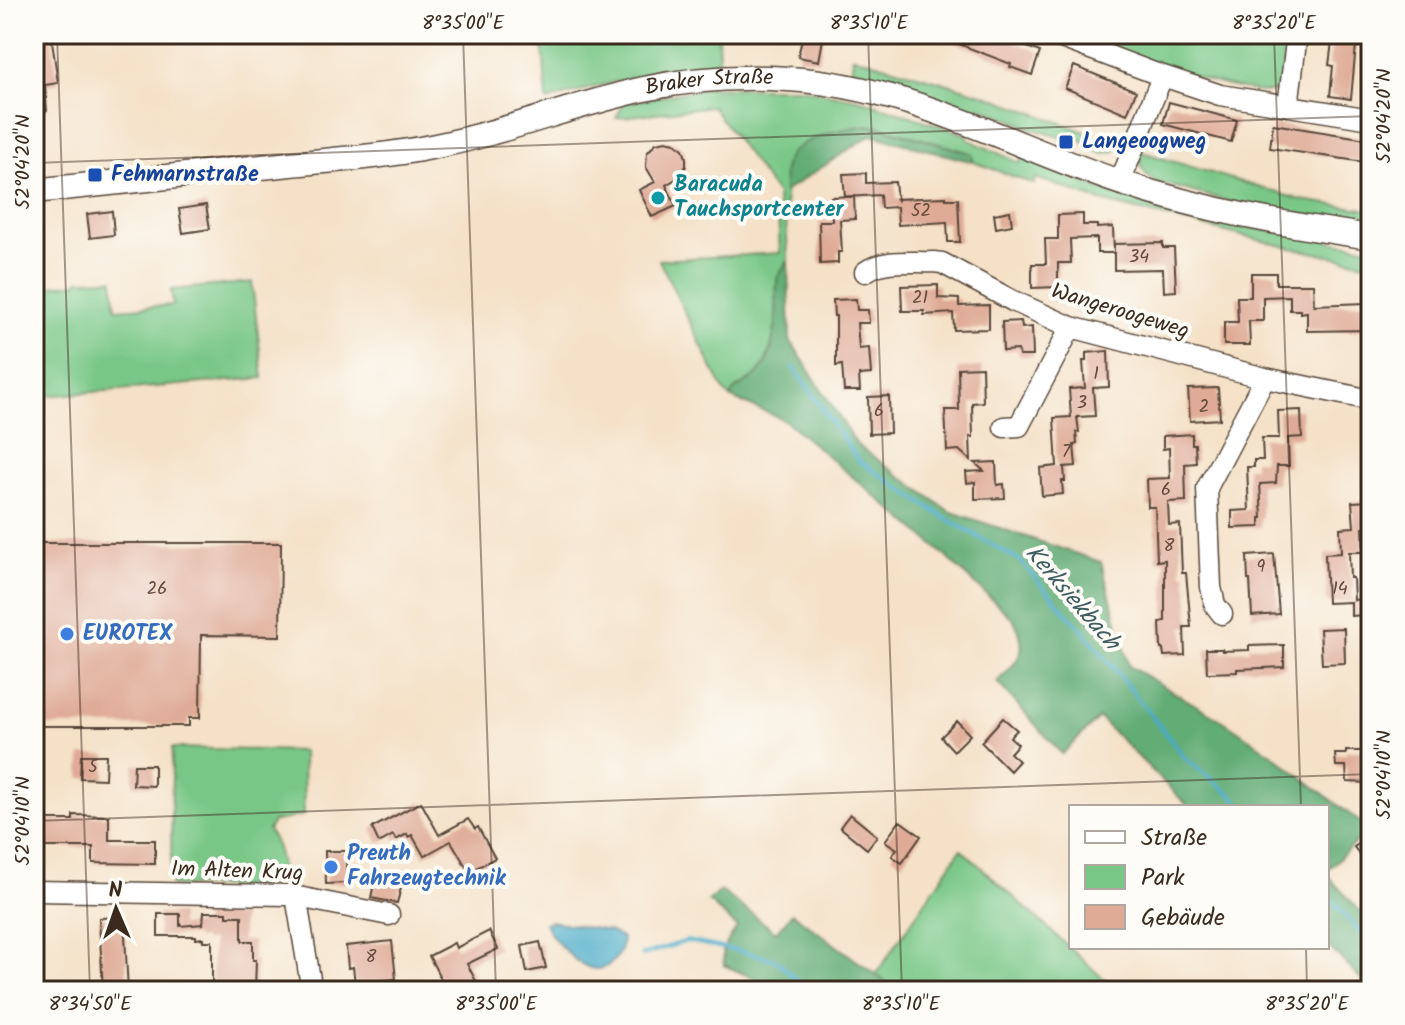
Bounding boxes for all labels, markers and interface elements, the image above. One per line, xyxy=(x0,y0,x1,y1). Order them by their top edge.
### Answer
text: 8°35'00"E xyxy=(422,8,505,40)
text: 8°35'10"E xyxy=(830,8,910,40)
text: 8°35'20"E xyxy=(1232,8,1317,40)
street label: Braker Straße xyxy=(642,60,774,106)
text: 52°04'20"N xyxy=(1369,69,1401,163)
text: 52°04'20"N xyxy=(8,115,40,209)
place label: Langeoogweg xyxy=(1082,125,1206,160)
marker: Langeoogweg xyxy=(1057,133,1075,151)
place label: Fehmarnstraße xyxy=(111,158,259,193)
marker: Fehmarnstraße xyxy=(86,166,104,184)
place label: Baracuda Tauchsportcenter xyxy=(674,168,844,228)
marker: Baracuda Tauchsportcenter xyxy=(649,189,667,207)
house number: 52 xyxy=(911,197,931,226)
house number: 34 xyxy=(1129,243,1149,272)
street label: Wangeroogeweg xyxy=(1047,274,1193,350)
house number: 21 xyxy=(912,284,928,313)
house number: 1 xyxy=(1093,360,1099,389)
house number: 3 xyxy=(1077,389,1087,418)
house number: 2 xyxy=(1199,393,1209,422)
house number: 6 xyxy=(874,397,884,426)
house number: 7 xyxy=(1062,438,1071,467)
house number: 6 xyxy=(1161,476,1171,505)
house number: 8 xyxy=(1164,532,1175,561)
water label: Kerksiekbach xyxy=(1015,536,1131,661)
house number: 9 xyxy=(1257,553,1266,582)
house number: 26 xyxy=(147,575,167,604)
house number: 14 xyxy=(1332,575,1348,604)
place label: EUROTEX xyxy=(83,617,173,652)
marker: EUROTEX xyxy=(58,625,76,643)
text: 52°04'10"N xyxy=(1369,730,1401,820)
house number: 5 xyxy=(88,753,99,782)
text: 52°04'10"N xyxy=(8,776,40,866)
legend xyxy=(1069,805,1329,949)
text: Straße xyxy=(1141,819,1207,858)
place label: Preuth Fahrzeugtechnik xyxy=(347,837,507,897)
street label: Im Alten Krug xyxy=(170,852,304,892)
marker: Preuth Fahrzeugtechnik xyxy=(322,858,340,876)
text: Park xyxy=(1141,859,1185,898)
north arrow xyxy=(76,869,156,949)
text: N xyxy=(108,874,123,909)
text: Gebäude xyxy=(1141,899,1225,938)
house number: 8 xyxy=(366,943,377,972)
text: 8°34'50"E xyxy=(48,989,133,1021)
text: 8°35'00"E xyxy=(455,989,538,1021)
text: 8°35'10"E xyxy=(862,989,942,1021)
text: 8°35'20"E xyxy=(1265,989,1350,1021)

